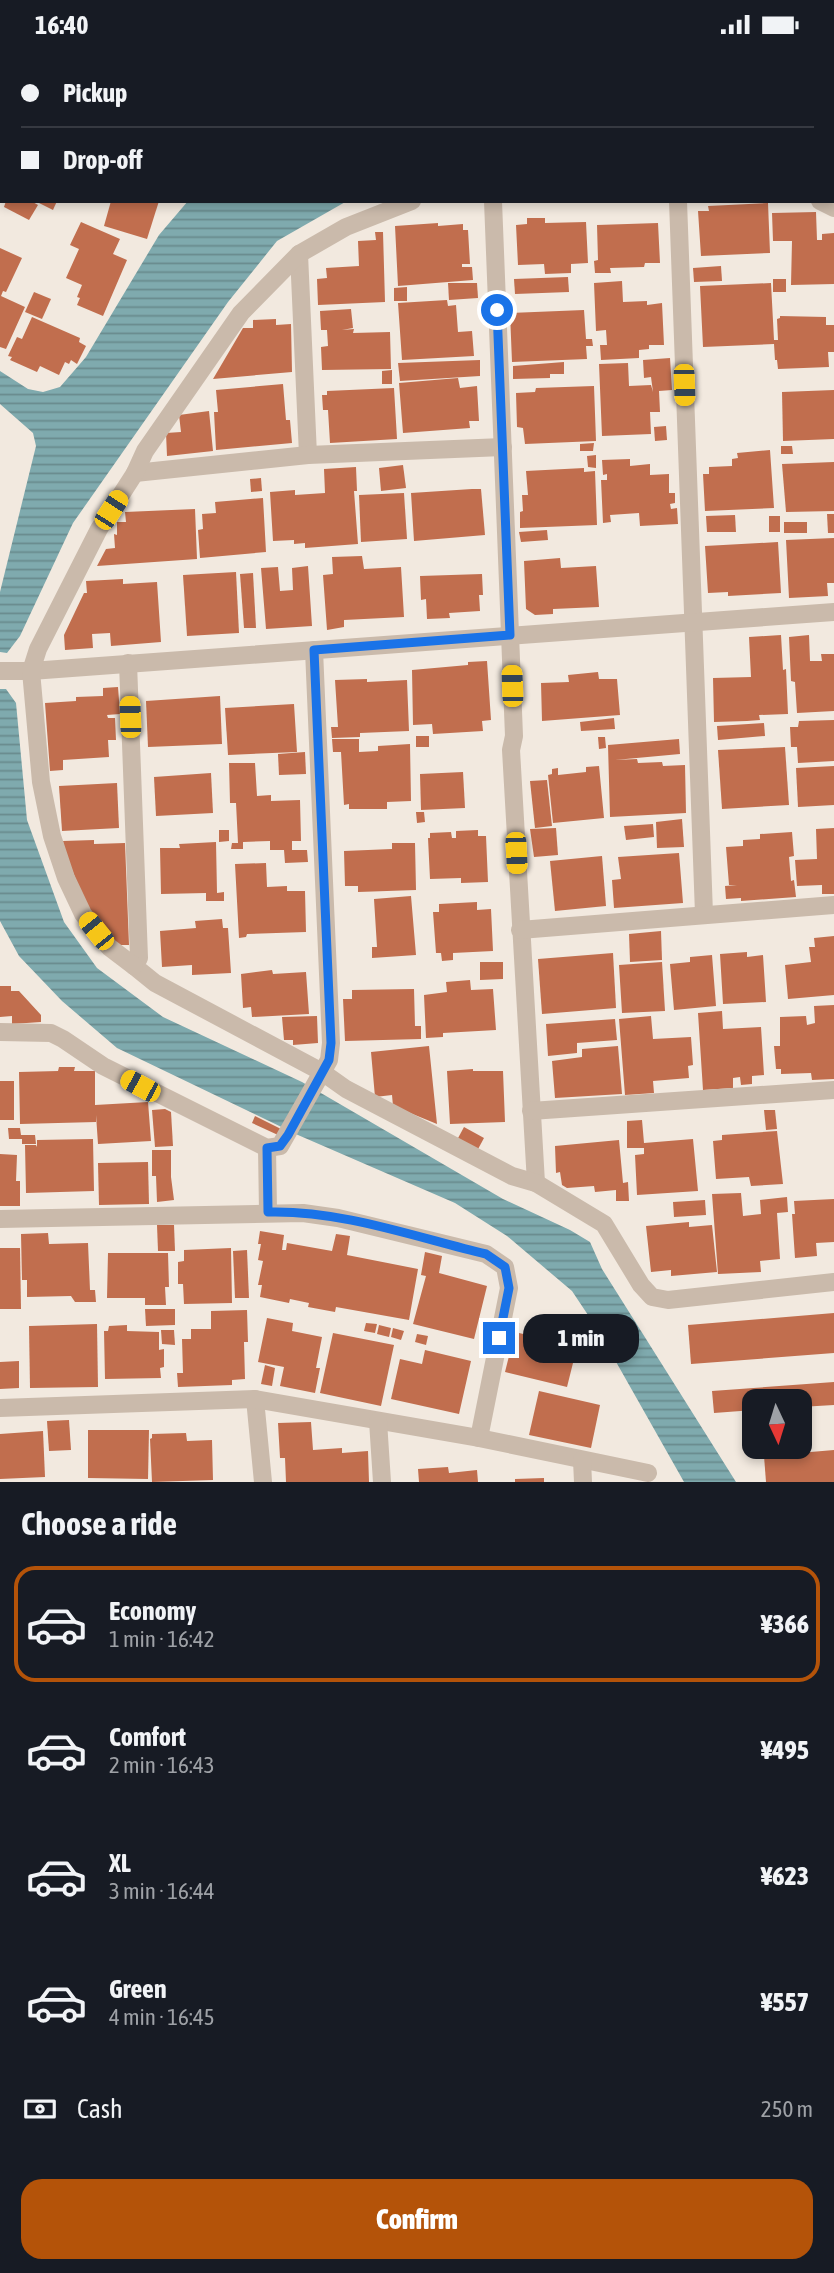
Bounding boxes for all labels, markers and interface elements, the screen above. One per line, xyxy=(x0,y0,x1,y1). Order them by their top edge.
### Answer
text: 16:40 xyxy=(35,10,89,40)
text: Pickup xyxy=(63,78,127,108)
text: Drop-off xyxy=(63,145,143,175)
route start xyxy=(481,294,513,326)
car xyxy=(673,364,696,406)
car xyxy=(91,487,132,533)
car xyxy=(501,665,524,707)
car xyxy=(119,696,142,738)
car xyxy=(505,831,528,875)
car xyxy=(75,908,118,954)
car xyxy=(117,1067,164,1105)
callout: 1 min xyxy=(524,1313,639,1363)
route end xyxy=(483,1322,515,1354)
text: 1 min xyxy=(558,1325,604,1351)
north arrow xyxy=(742,1389,812,1459)
map controls xyxy=(742,1389,812,1459)
text: Choose a ride xyxy=(21,1505,177,1542)
icon: car xyxy=(25,1593,88,1656)
text: Economy xyxy=(109,1596,196,1626)
text: ¥366 xyxy=(761,1609,809,1639)
text: 1 min · 16:42 xyxy=(109,1626,215,1652)
icon: car xyxy=(25,1719,88,1782)
text: Comfort xyxy=(109,1722,186,1752)
text: ¥495 xyxy=(761,1735,809,1765)
text: 2 min · 16:43 xyxy=(109,1752,215,1778)
icon: car xyxy=(25,1845,88,1908)
text: XL xyxy=(109,1848,131,1878)
text: ¥623 xyxy=(761,1861,809,1891)
text: 3 min · 16:44 xyxy=(109,1878,215,1904)
icon: car xyxy=(25,1971,88,2034)
text: Green xyxy=(109,1974,167,2004)
text: ¥557 xyxy=(761,1987,809,2017)
text: 4 min · 16:45 xyxy=(109,2004,215,2030)
icon: cash xyxy=(21,2090,59,2128)
text: Cash xyxy=(77,2094,123,2124)
text: 250 m xyxy=(761,2096,813,2122)
button: Confirm xyxy=(21,2179,813,2259)

